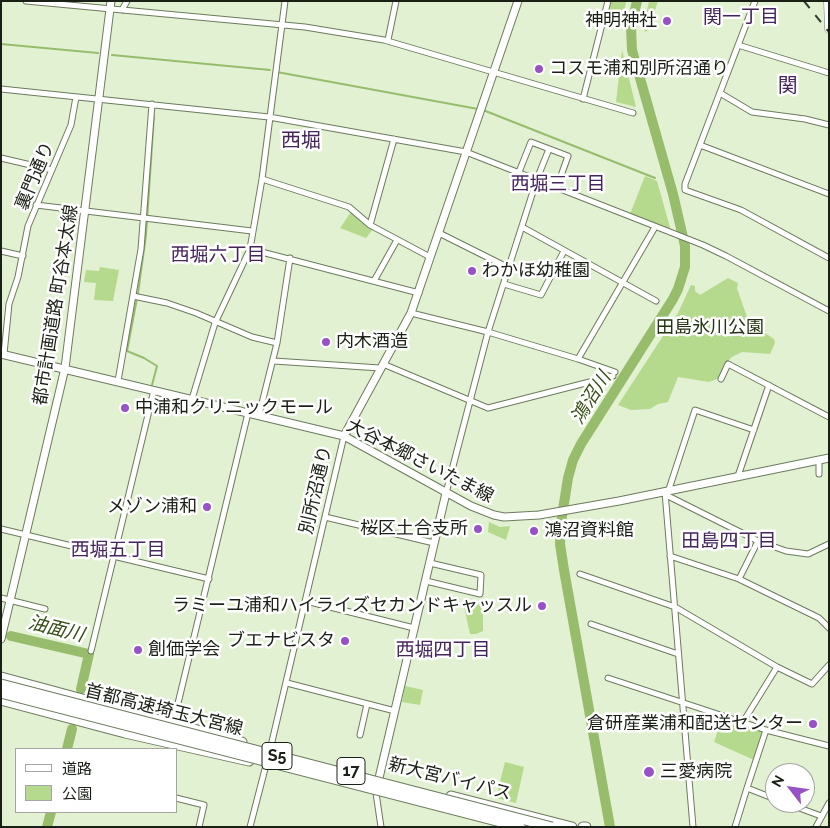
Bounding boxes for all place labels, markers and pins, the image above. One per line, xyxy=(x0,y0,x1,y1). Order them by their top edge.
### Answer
place label: 神明神社 xyxy=(585,10,657,32)
marker: 神明神社 xyxy=(661,15,673,27)
place label: コスモ浦和別所沼通り xyxy=(549,58,729,80)
marker: コスモ浦和別所沼通り xyxy=(533,63,545,75)
place label: わかほ幼稚園 xyxy=(482,260,590,282)
marker: わかほ幼稚園 xyxy=(466,265,478,277)
place label: 内木酒造 xyxy=(336,331,408,353)
marker: 内木酒造 xyxy=(320,336,332,348)
place label: 中浦和クリニックモール xyxy=(135,397,333,419)
marker: 中浦和クリニックモール xyxy=(119,402,131,414)
place label: メゾン浦和 xyxy=(107,496,197,518)
marker: メゾン浦和 xyxy=(201,501,213,513)
place label: 桜区土合支所 xyxy=(360,518,468,540)
place label: 鴻沼資料館 xyxy=(544,520,634,542)
marker: 桜区土合支所 xyxy=(472,523,484,535)
marker: 鴻沼資料館 xyxy=(528,525,540,537)
place label: ラミーユ浦和ハイライズセカンドキャッスル xyxy=(172,595,532,617)
marker: ラミーユ浦和ハイライズセカンドキャッスル xyxy=(536,600,548,612)
place label: ブエナビスタ xyxy=(227,630,335,652)
marker: ブエナビスタ xyxy=(339,635,351,647)
place label: 創価学会 xyxy=(148,639,220,661)
marker: 創価学会 xyxy=(132,644,144,656)
place label: 倉研産業浦和配送センター xyxy=(587,713,803,735)
marker: 倉研産業浦和配送センター xyxy=(807,718,819,730)
place label: 三愛病院 xyxy=(660,761,732,783)
marker: 三愛病院 xyxy=(642,765,656,779)

